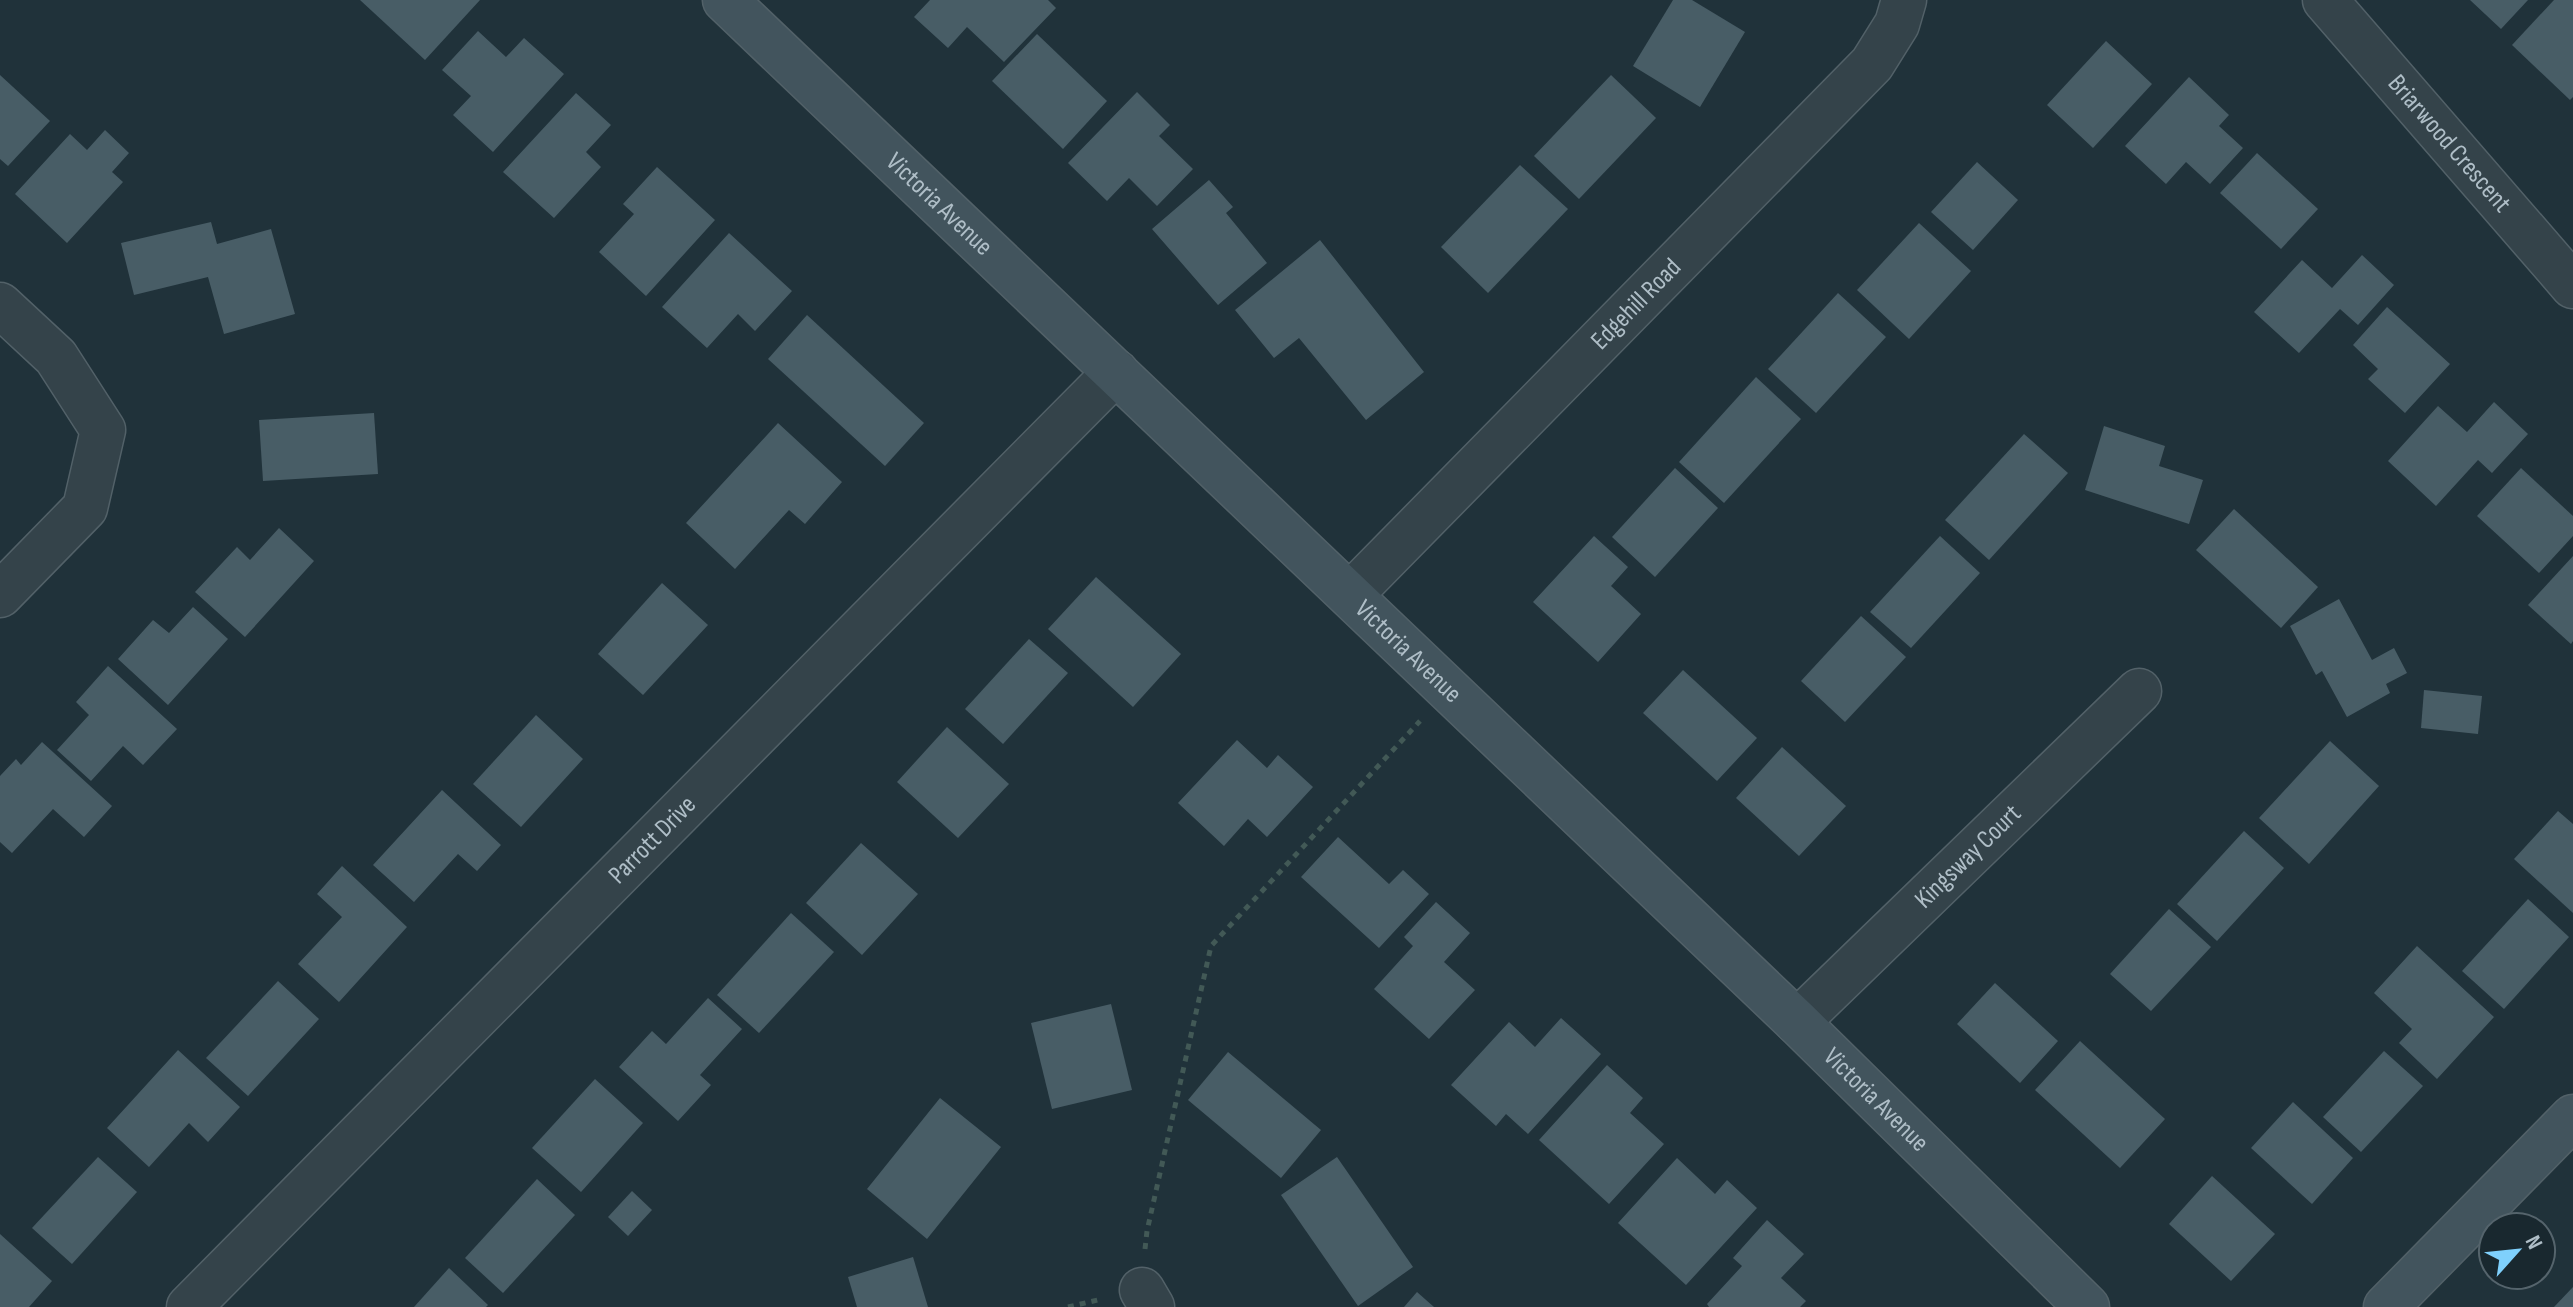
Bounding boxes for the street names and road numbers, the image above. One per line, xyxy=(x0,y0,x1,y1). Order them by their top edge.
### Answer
street label: Briarwood Crescent xyxy=(2381,68,2518,219)
street label: Victoria Avenue xyxy=(880,146,999,262)
street label: Edgehill Road xyxy=(1585,252,1687,356)
street label: Victoria Avenue xyxy=(1349,593,1468,709)
street label: Parrott Drive xyxy=(602,789,702,890)
street label: Kingsway Court xyxy=(1909,798,2028,915)
street label: Victoria Avenue xyxy=(1817,1041,1935,1158)

